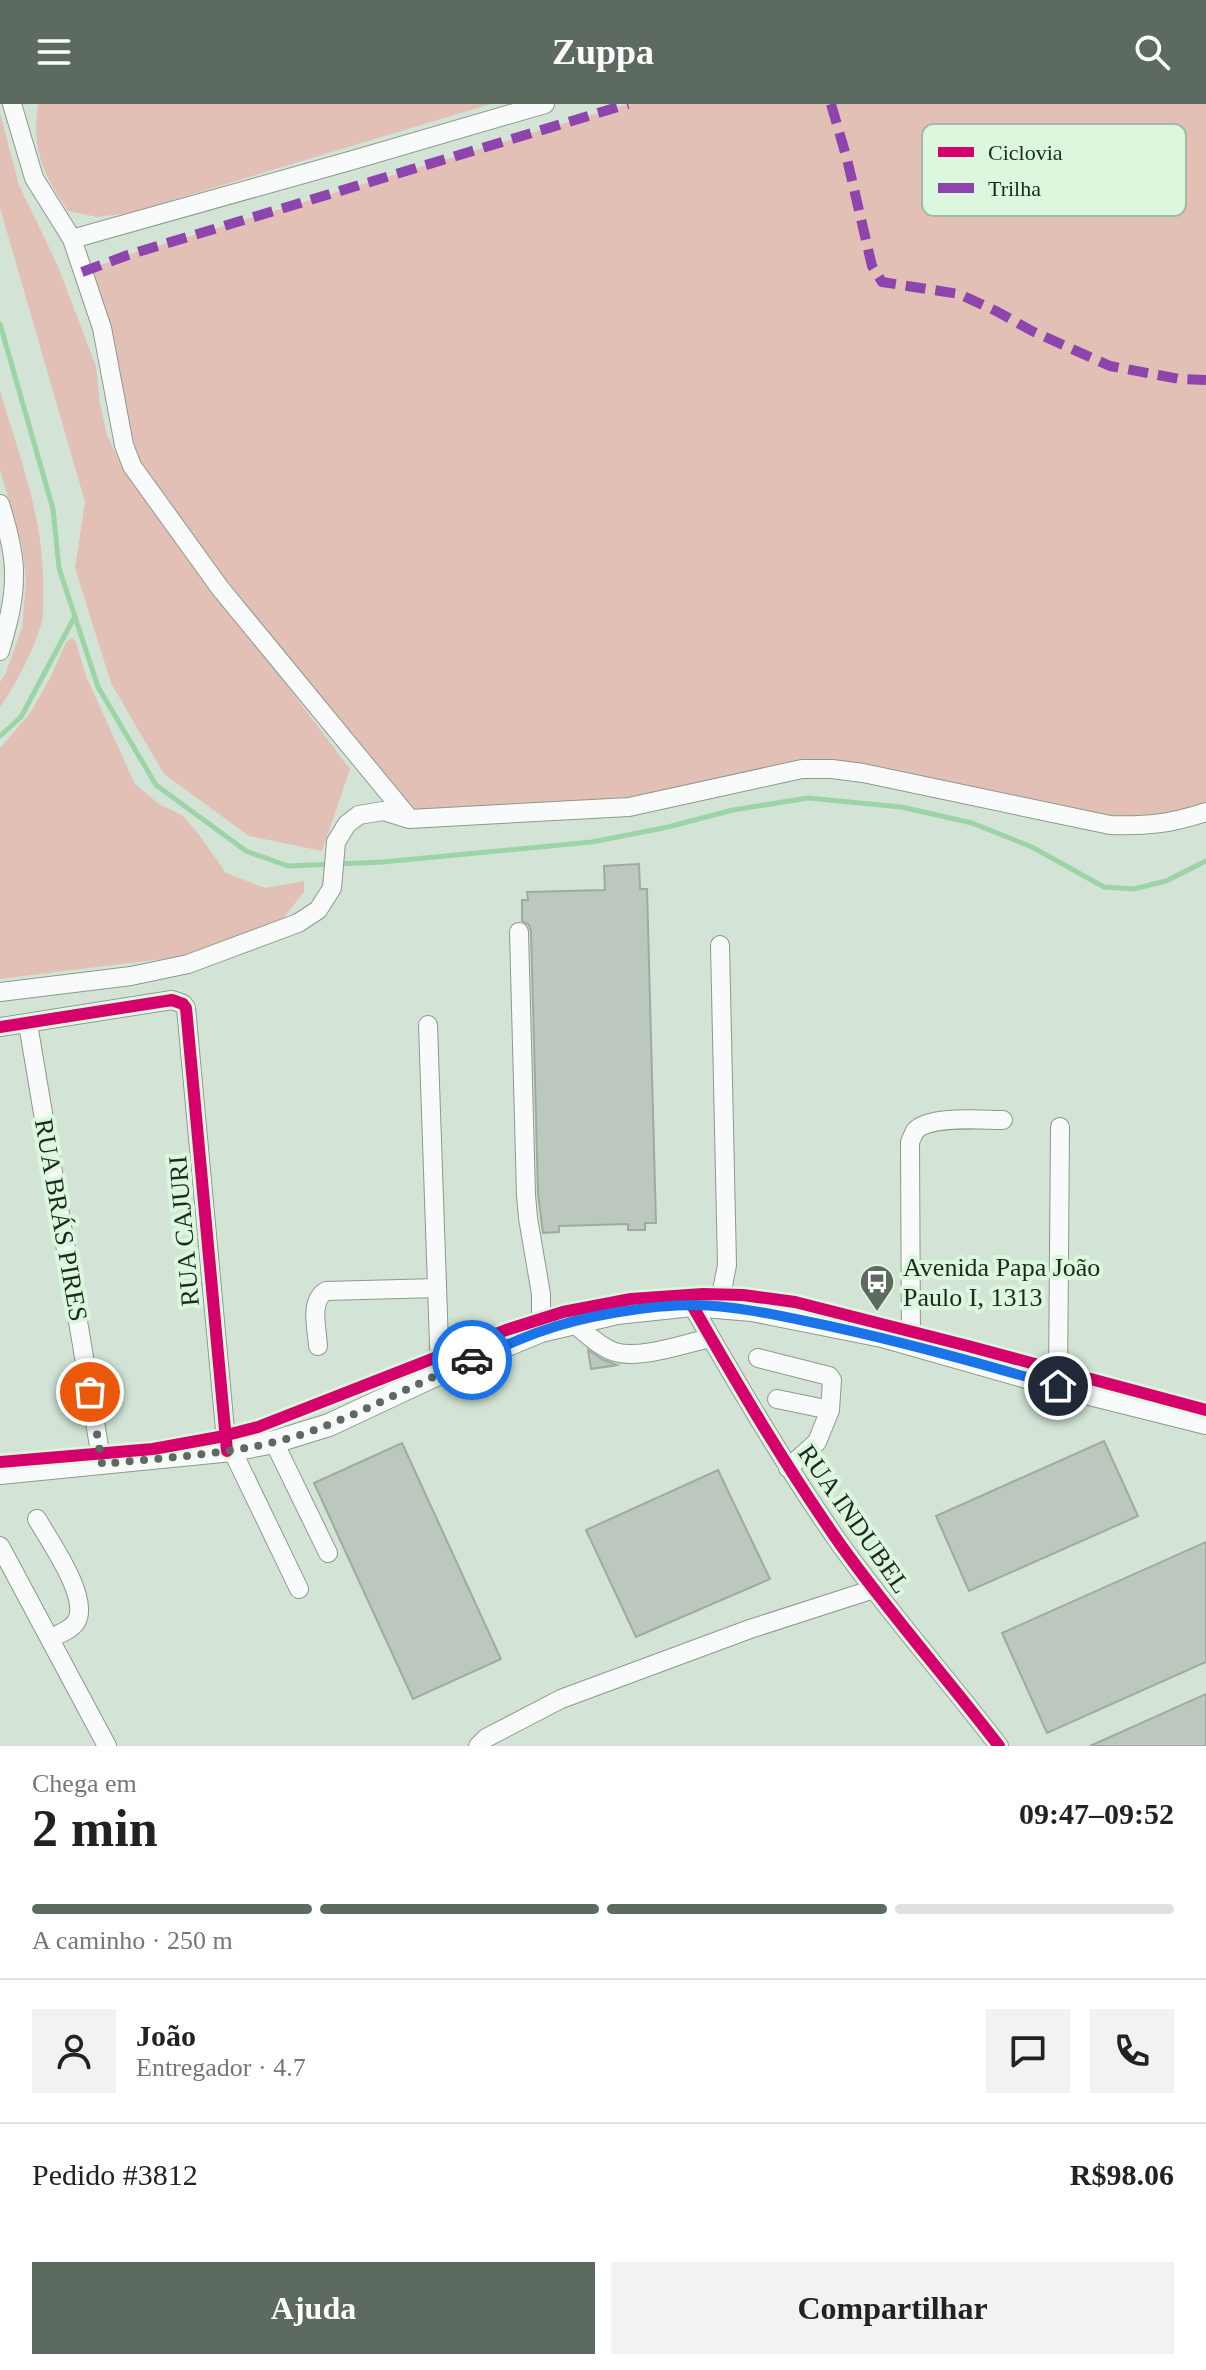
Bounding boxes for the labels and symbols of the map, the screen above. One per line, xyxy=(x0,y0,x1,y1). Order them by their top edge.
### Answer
legend xyxy=(922,124,1186,216)
text: Ciclovia xyxy=(988,140,1063,165)
text: Trilha xyxy=(988,176,1041,201)
street label: RUA BRÁS PIRES xyxy=(29,1116,93,1324)
street label: RUA CAJURI xyxy=(163,1155,205,1307)
place label: Avenida Papa João Paulo I, 1313 xyxy=(903,1253,1100,1312)
bus stop icon: Avenida Papa João Paulo I, 1313 xyxy=(858,1263,896,1313)
courier xyxy=(432,1320,512,1400)
pin xyxy=(1024,1352,1092,1420)
pin xyxy=(56,1358,124,1426)
street label: RUA INDUBEL xyxy=(792,1439,916,1599)

